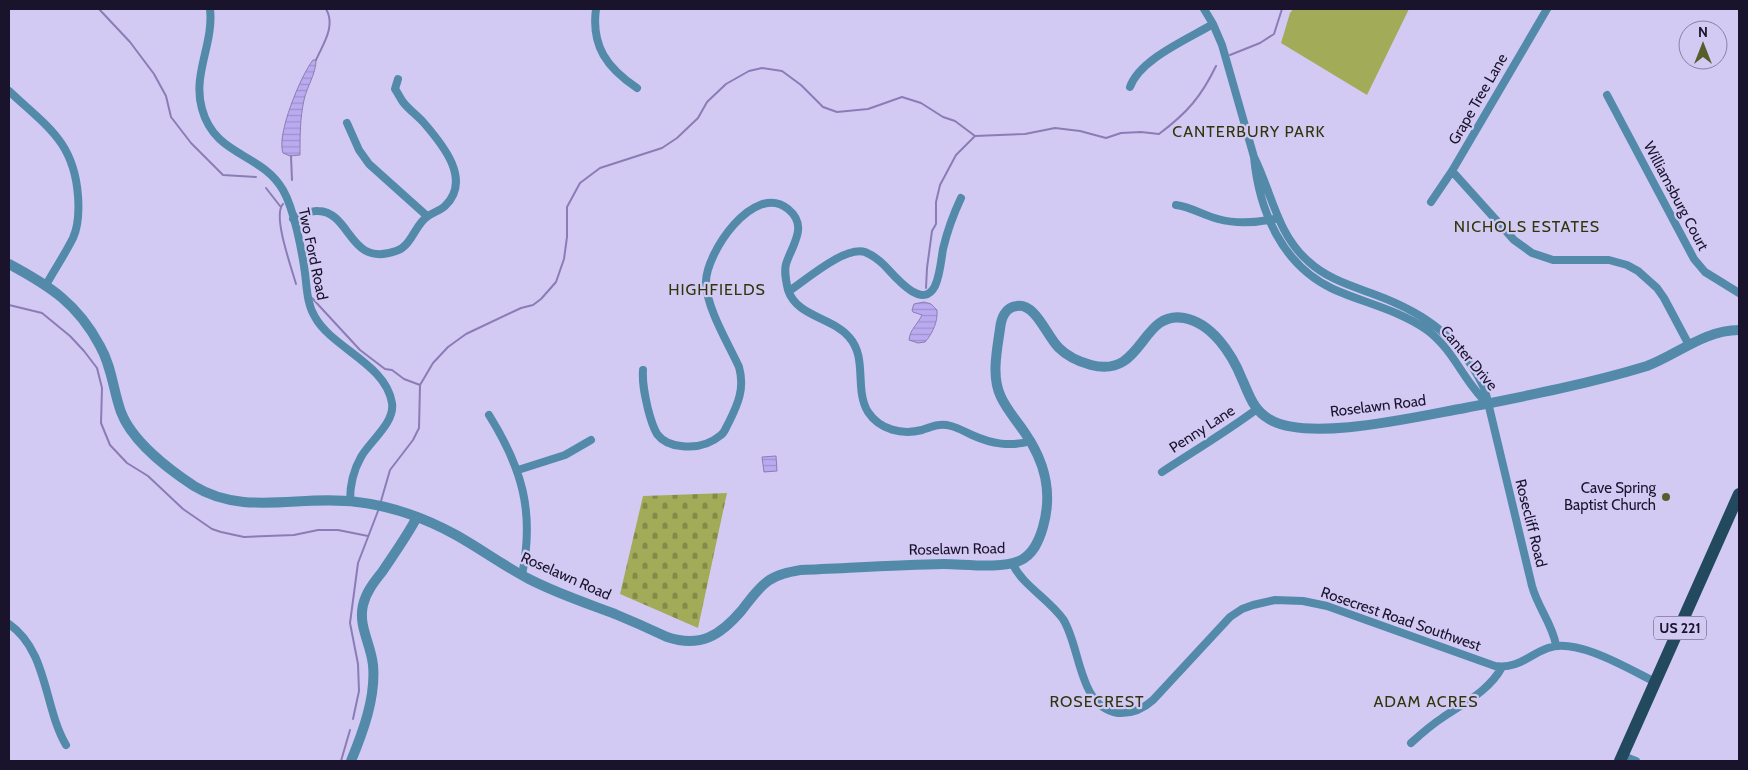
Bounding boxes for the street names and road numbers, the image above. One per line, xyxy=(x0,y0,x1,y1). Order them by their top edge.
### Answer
street label: Grape Tree Lane xyxy=(1445,50,1511,148)
street label: Williamsburg Court xyxy=(1640,138,1712,254)
street label: Two Ford Road xyxy=(294,206,332,302)
street label: Canter Drive xyxy=(1437,322,1502,394)
street label: Roselawn Road xyxy=(1329,391,1427,421)
street label: Penny Lane xyxy=(1166,401,1238,457)
street label: Rosecliff Road xyxy=(1511,477,1551,569)
street label: Roselawn Road xyxy=(909,539,1005,559)
street label: Roselawn Road xyxy=(518,548,614,604)
street label: Rosecrest Road Southwest xyxy=(1319,583,1483,655)
road number: US 221 xyxy=(1654,616,1706,640)

